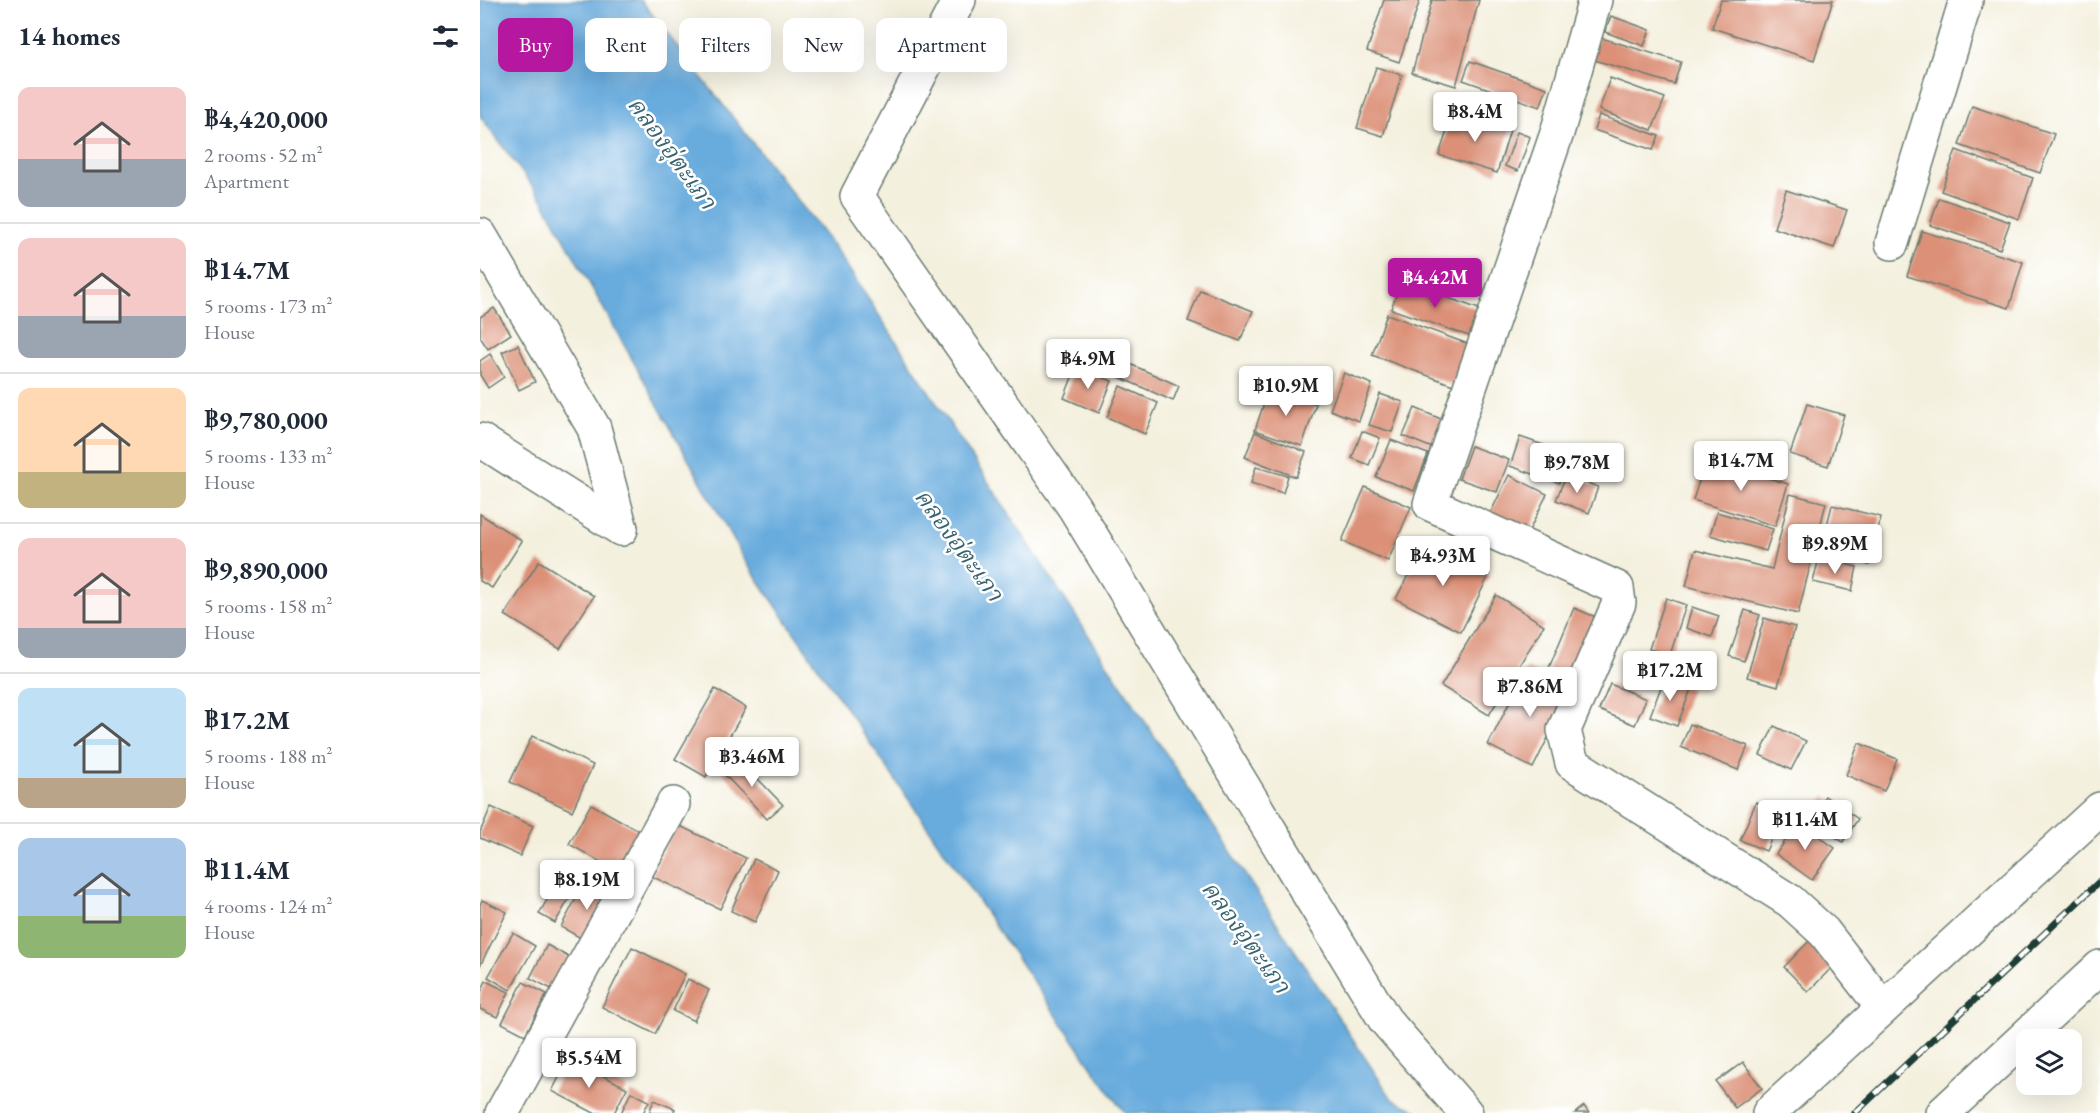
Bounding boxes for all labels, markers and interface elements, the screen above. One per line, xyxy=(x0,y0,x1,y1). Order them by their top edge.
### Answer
chip: Buy xyxy=(498,18,573,72)
chip: Rent xyxy=(585,18,667,72)
chip: Filters xyxy=(679,18,771,72)
chip: New xyxy=(783,18,864,72)
chip: Apartment xyxy=(876,18,1007,72)
text: 14 homes xyxy=(18,19,120,53)
icon: filters xyxy=(429,20,462,53)
water label: คลองอุ่ตะเภา xyxy=(620,90,724,217)
pin: ฿8.4M xyxy=(1433,92,1517,143)
text: ฿8.4M xyxy=(1447,98,1503,124)
text: ฿4,420,000 xyxy=(204,102,328,136)
icon: home xyxy=(66,111,138,183)
text: 2 rooms · 52 m² xyxy=(204,142,323,168)
text: Apartment xyxy=(204,168,289,194)
text: ฿14.7M xyxy=(204,253,290,287)
pin: ฿4.42M xyxy=(1386,258,1484,309)
icon: home xyxy=(66,262,138,334)
text: ฿4.42M xyxy=(1402,264,1468,290)
text: 5 rooms · 173 m² xyxy=(204,293,332,319)
text: House xyxy=(204,319,255,345)
pin: ฿4.9M xyxy=(1046,339,1130,390)
text: ฿4.9M xyxy=(1060,345,1116,371)
pin: ฿10.9M xyxy=(1237,366,1335,417)
text: ฿10.9M xyxy=(1253,372,1319,398)
text: ฿9,780,000 xyxy=(204,403,328,437)
icon: home xyxy=(66,412,138,484)
pin: ฿14.7M xyxy=(1692,441,1790,492)
text: 5 rooms · 133 m² xyxy=(204,443,332,469)
pin: ฿9.78M xyxy=(1528,443,1626,494)
text: ฿14.7M xyxy=(1708,447,1774,473)
text: ฿9.78M xyxy=(1544,449,1610,475)
text: House xyxy=(204,469,255,495)
water label: คลองอุ่ตะเภา xyxy=(907,482,1011,609)
pin: ฿9.89M xyxy=(1786,524,1884,575)
text: ฿9.89M xyxy=(1802,530,1868,556)
pin: ฿4.93M xyxy=(1394,536,1492,587)
text: ฿4.93M xyxy=(1410,542,1476,568)
text: ฿9,890,000 xyxy=(204,553,328,587)
icon: home xyxy=(66,562,138,634)
text: 5 rooms · 158 m² xyxy=(204,593,332,619)
text: House xyxy=(204,619,255,645)
pin: ฿17.2M xyxy=(1621,651,1719,702)
text: ฿17.2M xyxy=(1637,657,1703,683)
pin: ฿7.86M xyxy=(1481,667,1579,718)
text: ฿7.86M xyxy=(1497,673,1563,699)
text: ฿17.2M xyxy=(204,703,290,737)
icon: home xyxy=(66,712,138,784)
pin: ฿3.46M xyxy=(703,737,801,788)
text: 5 rooms · 188 m² xyxy=(204,743,332,769)
text: ฿3.46M xyxy=(719,743,785,769)
text: House xyxy=(204,769,255,795)
pin: ฿11.4M xyxy=(1756,800,1854,851)
text: ฿11.4M xyxy=(1772,806,1838,832)
text: ฿11.4M xyxy=(204,853,290,887)
pin: ฿8.19M xyxy=(538,860,636,911)
icon: home xyxy=(66,862,138,934)
text: ฿8.19M xyxy=(554,866,620,892)
water label: คลองอุ่ตะเภา xyxy=(1194,874,1298,1001)
text: 4 rooms · 124 m² xyxy=(204,893,332,919)
text: House xyxy=(204,919,255,945)
map controls xyxy=(2016,1029,2082,1095)
button: layers xyxy=(2016,1029,2082,1095)
pin: ฿5.54M xyxy=(540,1038,638,1089)
text: ฿5.54M xyxy=(556,1044,622,1070)

